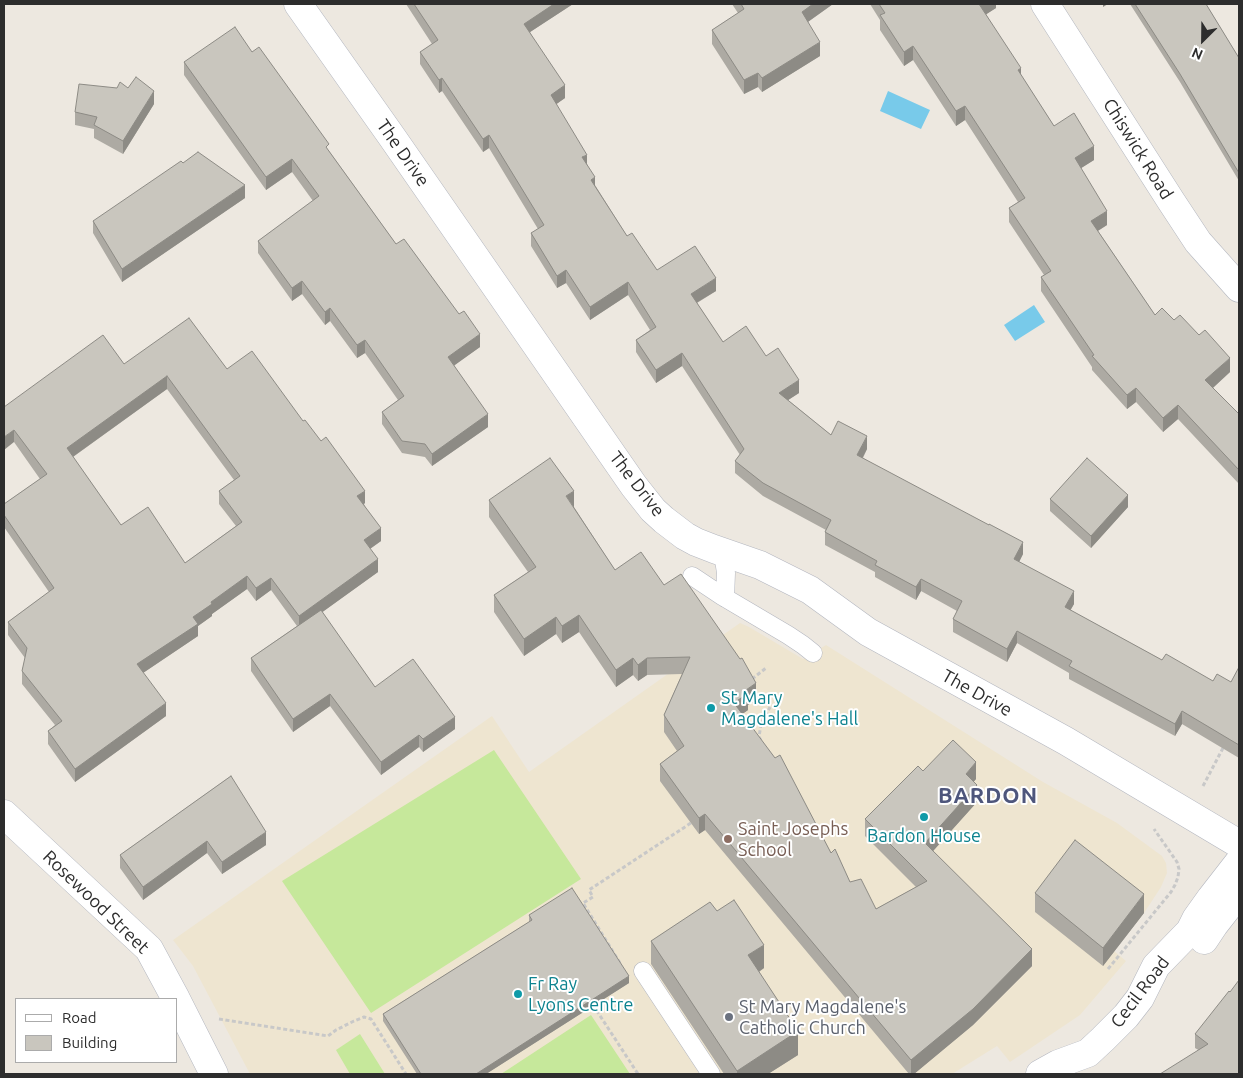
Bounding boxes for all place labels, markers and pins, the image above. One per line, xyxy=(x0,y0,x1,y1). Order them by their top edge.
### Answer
place label: St Mary Magdalene's Hall xyxy=(721,687,858,730)
marker: St Mary Magdalene's Hall xyxy=(705,702,717,714)
marker: Bardon House xyxy=(918,811,930,823)
place label: Saint Josephs School xyxy=(738,818,848,861)
place label: Bardon House xyxy=(867,825,981,847)
marker: Saint Josephs School xyxy=(722,833,734,845)
place label: Fr Ray Lyons Centre xyxy=(528,973,633,1016)
marker: Fr Ray Lyons Centre xyxy=(512,988,524,1000)
place label: St Mary Magdalene's Catholic Church xyxy=(739,996,906,1038)
marker: St Mary Magdalene's Catholic Church xyxy=(723,1011,735,1023)

